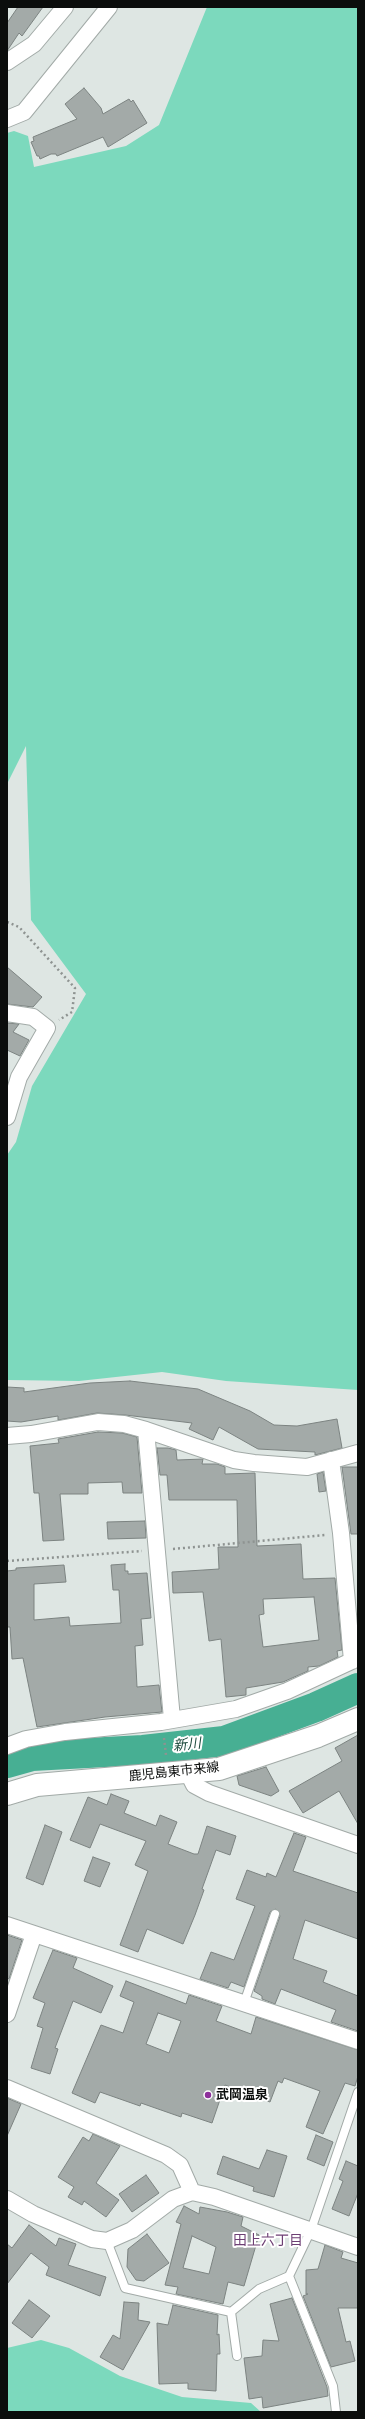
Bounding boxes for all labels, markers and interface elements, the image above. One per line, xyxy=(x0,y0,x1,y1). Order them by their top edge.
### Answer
water label: 新川 xyxy=(172,1735,202,1755)
street label: 鹿児島東市来線 xyxy=(128,1759,220,1785)
place label: 武岡温泉 xyxy=(216,2087,268,2103)
marker: 武岡温泉 xyxy=(203,2090,213,2100)
district label: 田上六丁目 xyxy=(233,2233,303,2249)

